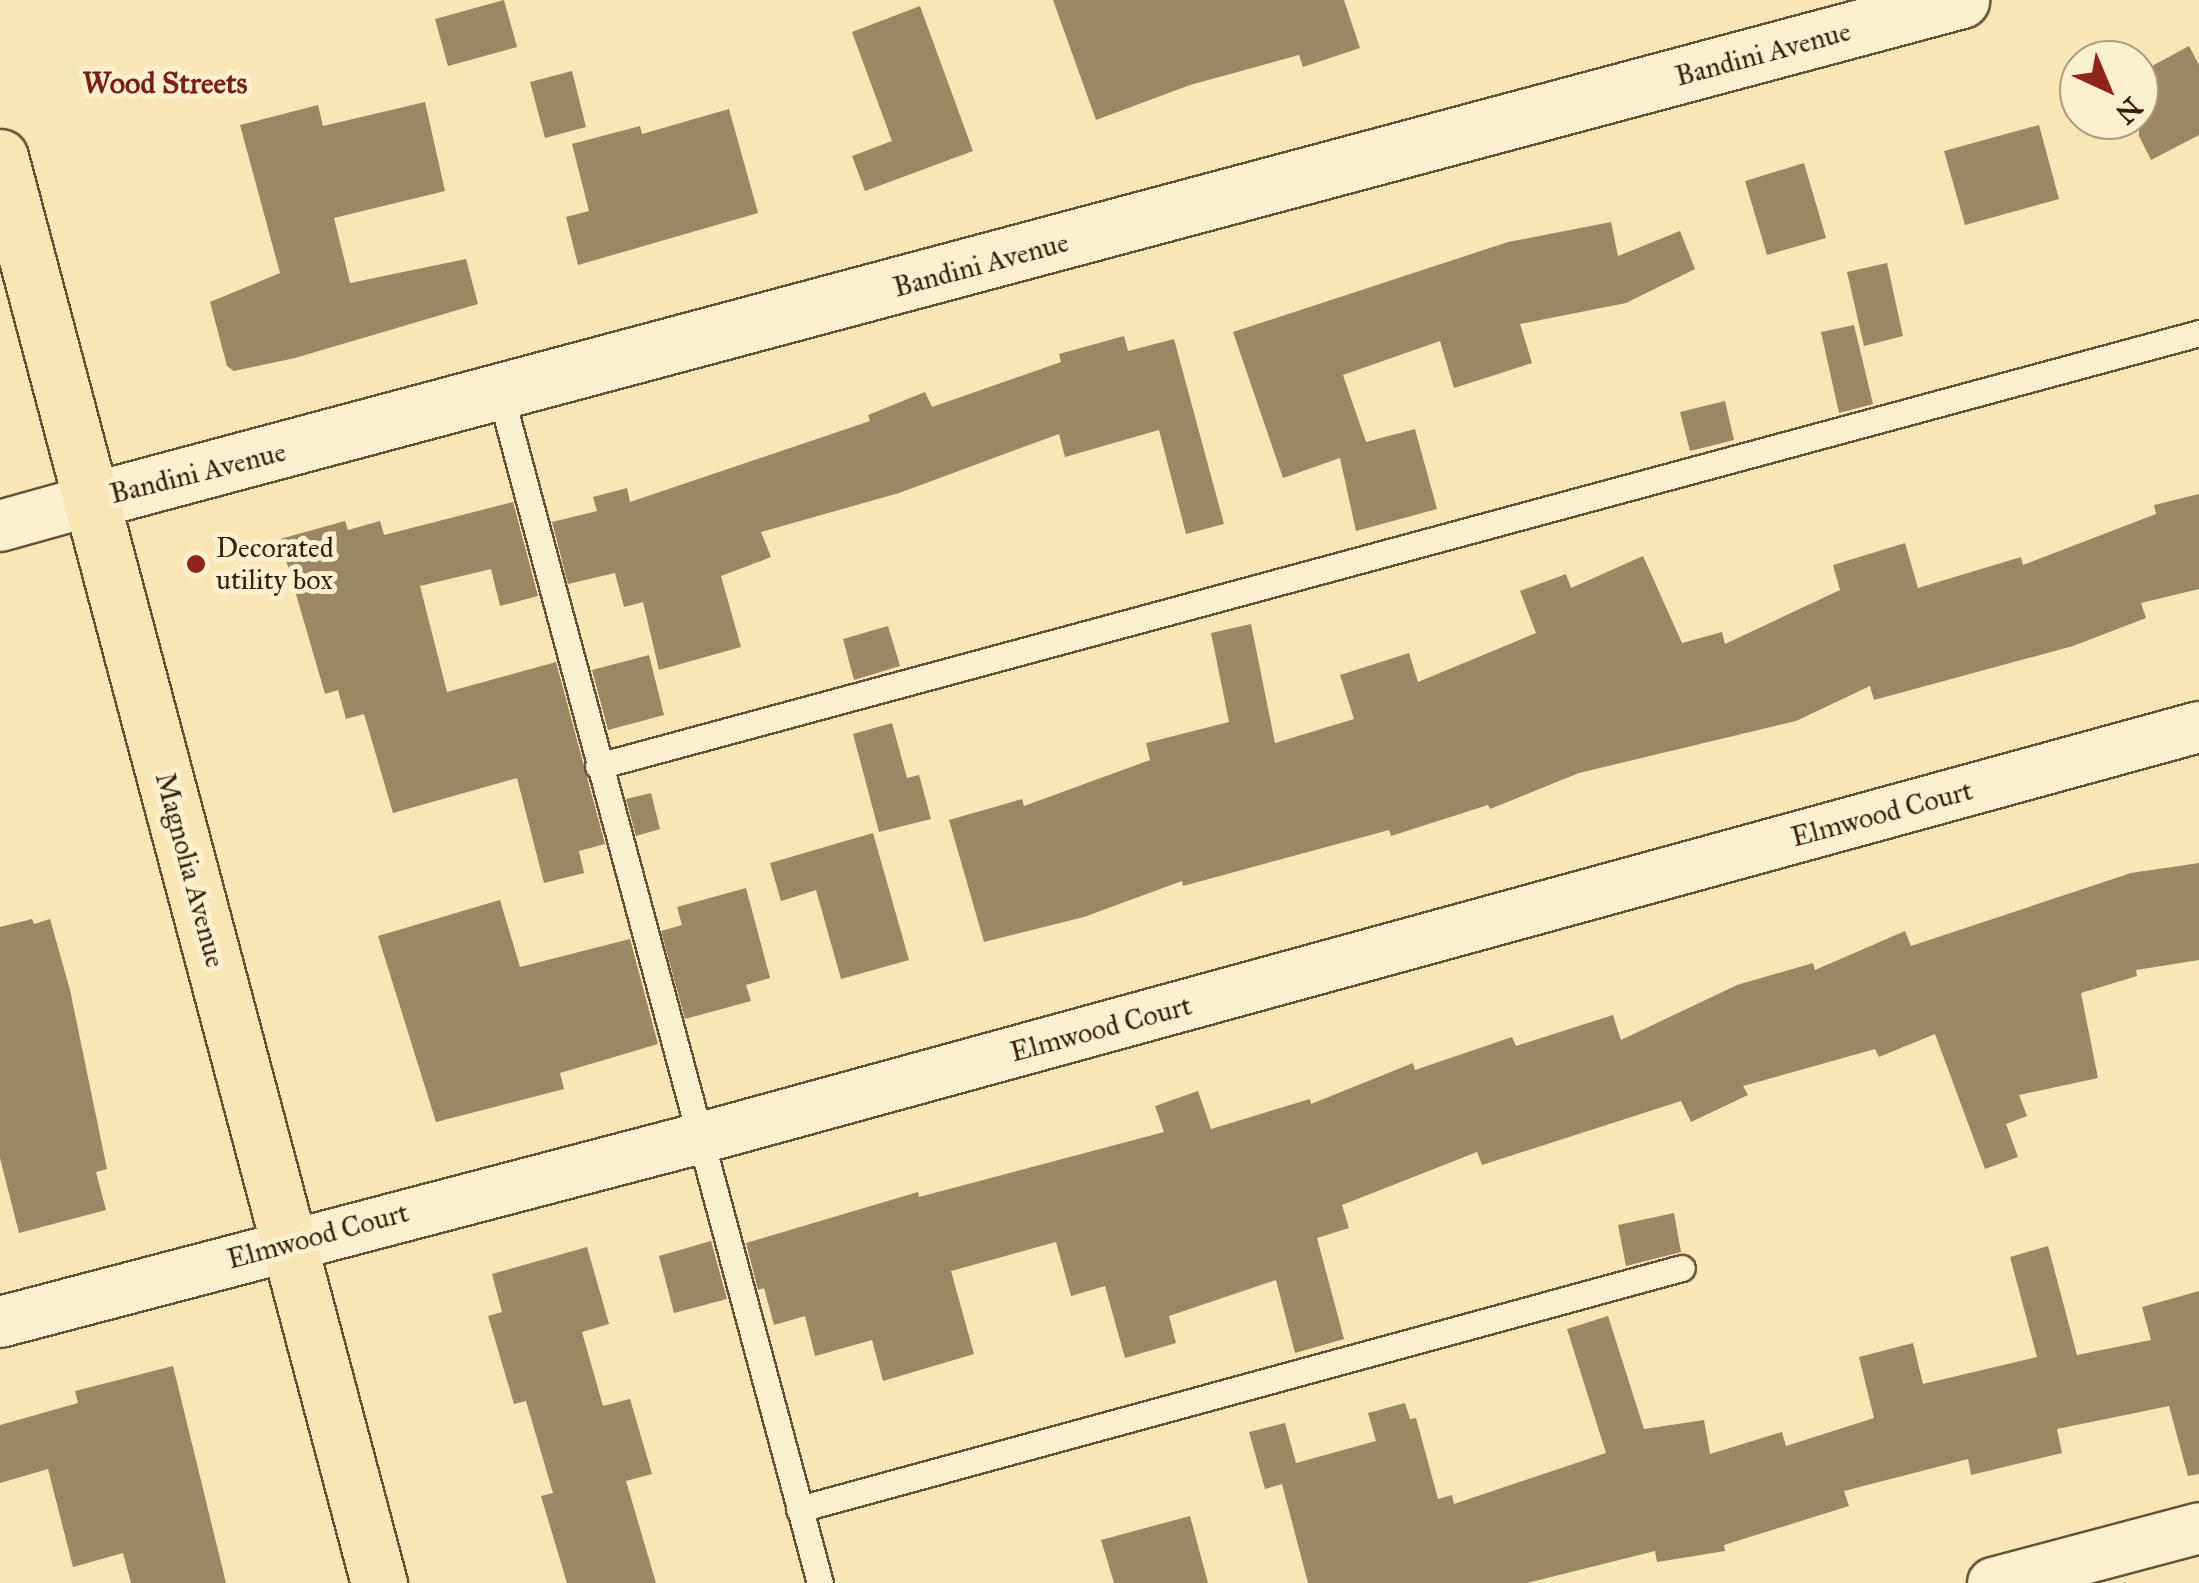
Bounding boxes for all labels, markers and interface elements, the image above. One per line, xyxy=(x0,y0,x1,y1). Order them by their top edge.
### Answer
street label: Bandini Avenue xyxy=(1672,14,1854,94)
north arrow xyxy=(2059,40,2159,140)
district label: Wood Streets xyxy=(83,65,247,101)
text: N xyxy=(2108,90,2149,131)
street label: Bandini Avenue xyxy=(890,225,1072,305)
street label: Bandini Avenue xyxy=(107,435,289,511)
place label: Decorated utility box xyxy=(216,531,334,597)
marker: Decorated utility box xyxy=(185,553,207,575)
street label: Magnolia Avenue xyxy=(148,769,232,971)
street label: Elmwood Court xyxy=(1788,774,1976,854)
street label: Elmwood Court xyxy=(1007,989,1195,1069)
street label: Elmwood Court xyxy=(224,1196,412,1276)

